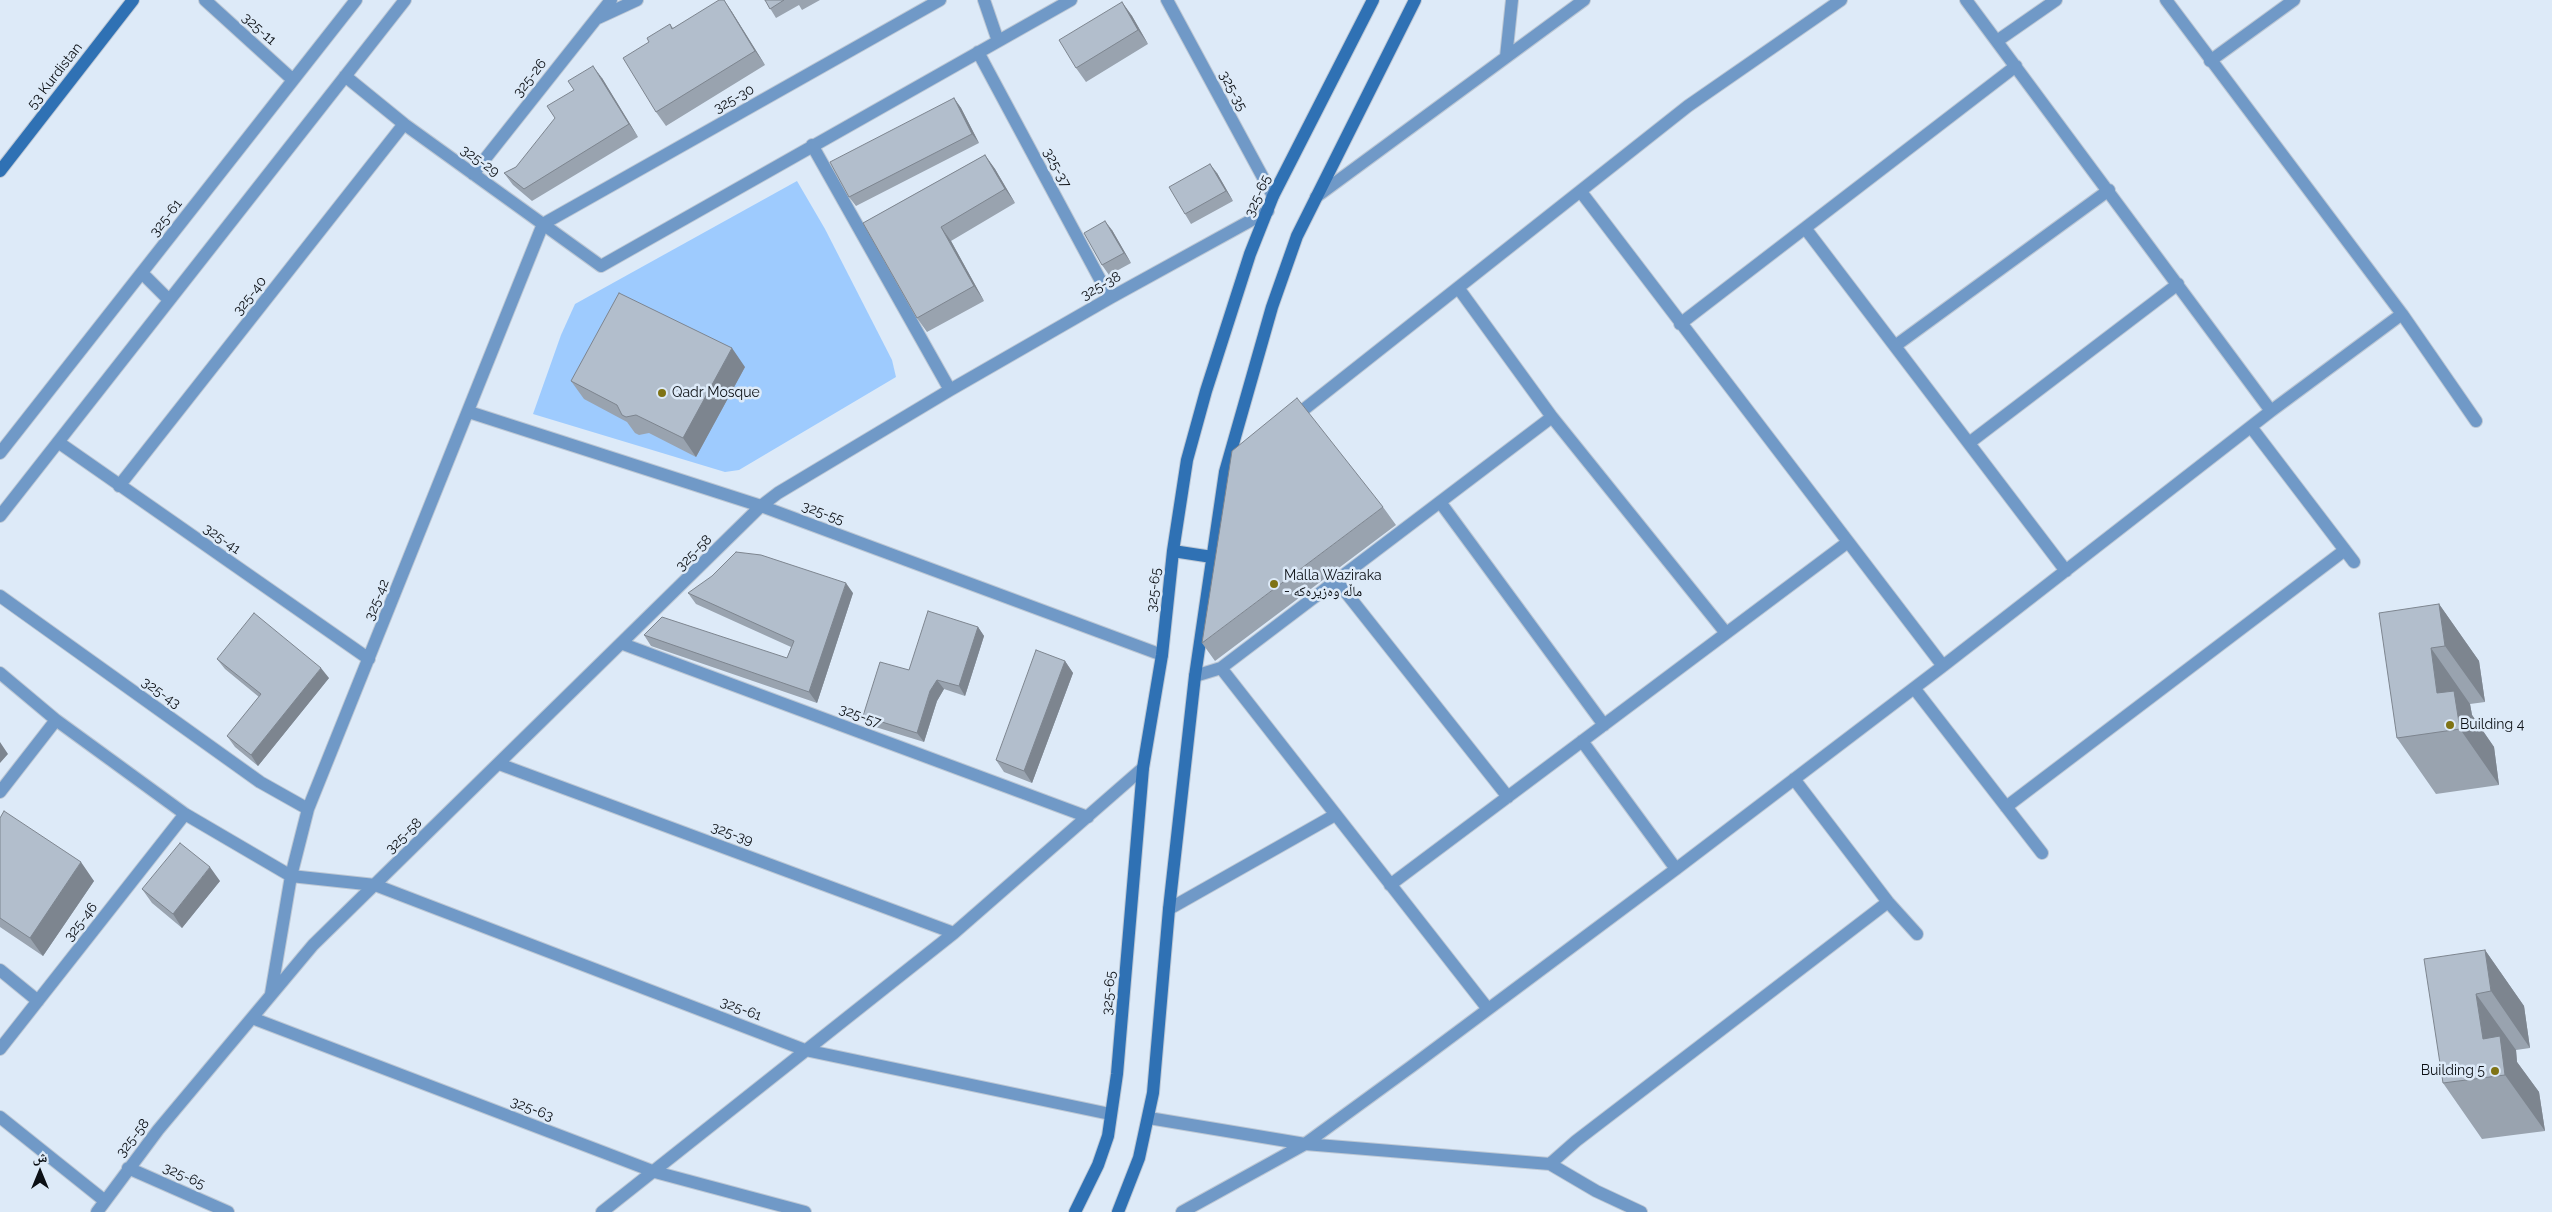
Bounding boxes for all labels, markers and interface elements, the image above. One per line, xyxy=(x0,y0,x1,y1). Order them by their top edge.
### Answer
street label: 325-11 xyxy=(238,9,280,49)
street label: 53 Kurdistan xyxy=(24,40,86,112)
street label: 325-26 xyxy=(510,56,550,100)
street label: 325-35 xyxy=(1216,68,1250,114)
street label: 325-30 xyxy=(711,81,757,117)
street label: 325-29 xyxy=(457,142,503,180)
street label: 325-37 xyxy=(1040,145,1074,191)
street label: 325-65 xyxy=(1241,172,1275,220)
street label: 325-61 xyxy=(146,196,186,240)
street label: 325-38 xyxy=(1078,268,1124,304)
street label: 325-40 xyxy=(230,273,270,319)
place label: Qadr Mosque xyxy=(672,385,760,401)
marker: Qadr Mosque xyxy=(656,387,668,399)
street label: 325-55 xyxy=(800,498,846,528)
street label: 325-41 xyxy=(200,520,244,558)
street label: 325-58 xyxy=(672,531,716,575)
street label: 325-65 xyxy=(1143,567,1165,613)
place label: Malla Waziraka - ماڵە وەزیرەکە xyxy=(1284,568,1382,600)
street label: 325-42 xyxy=(361,577,393,623)
marker: Malla Waziraka - ماڵە وەزیرەکە xyxy=(1268,578,1280,590)
street label: 325-43 xyxy=(138,674,184,712)
street label: 325-57 xyxy=(837,701,883,731)
place label: Building 4 xyxy=(2460,717,2524,733)
marker: Building 4 xyxy=(2444,719,2456,731)
street label: 325-58 xyxy=(382,815,426,857)
street label: 325-39 xyxy=(709,819,755,849)
street label: 325-46 xyxy=(61,899,101,945)
street label: 325-65 xyxy=(1099,970,1119,1016)
street label: 325-61 xyxy=(718,994,764,1024)
place label: Building 5 xyxy=(2421,1063,2485,1079)
marker: Building 5 xyxy=(2489,1065,2501,1077)
street label: 325-63 xyxy=(508,1093,556,1125)
street label: 325-58 xyxy=(113,1115,153,1161)
north arrow xyxy=(15,1147,65,1197)
text: ش xyxy=(33,1149,47,1165)
street label: 325-65 xyxy=(160,1159,208,1193)

